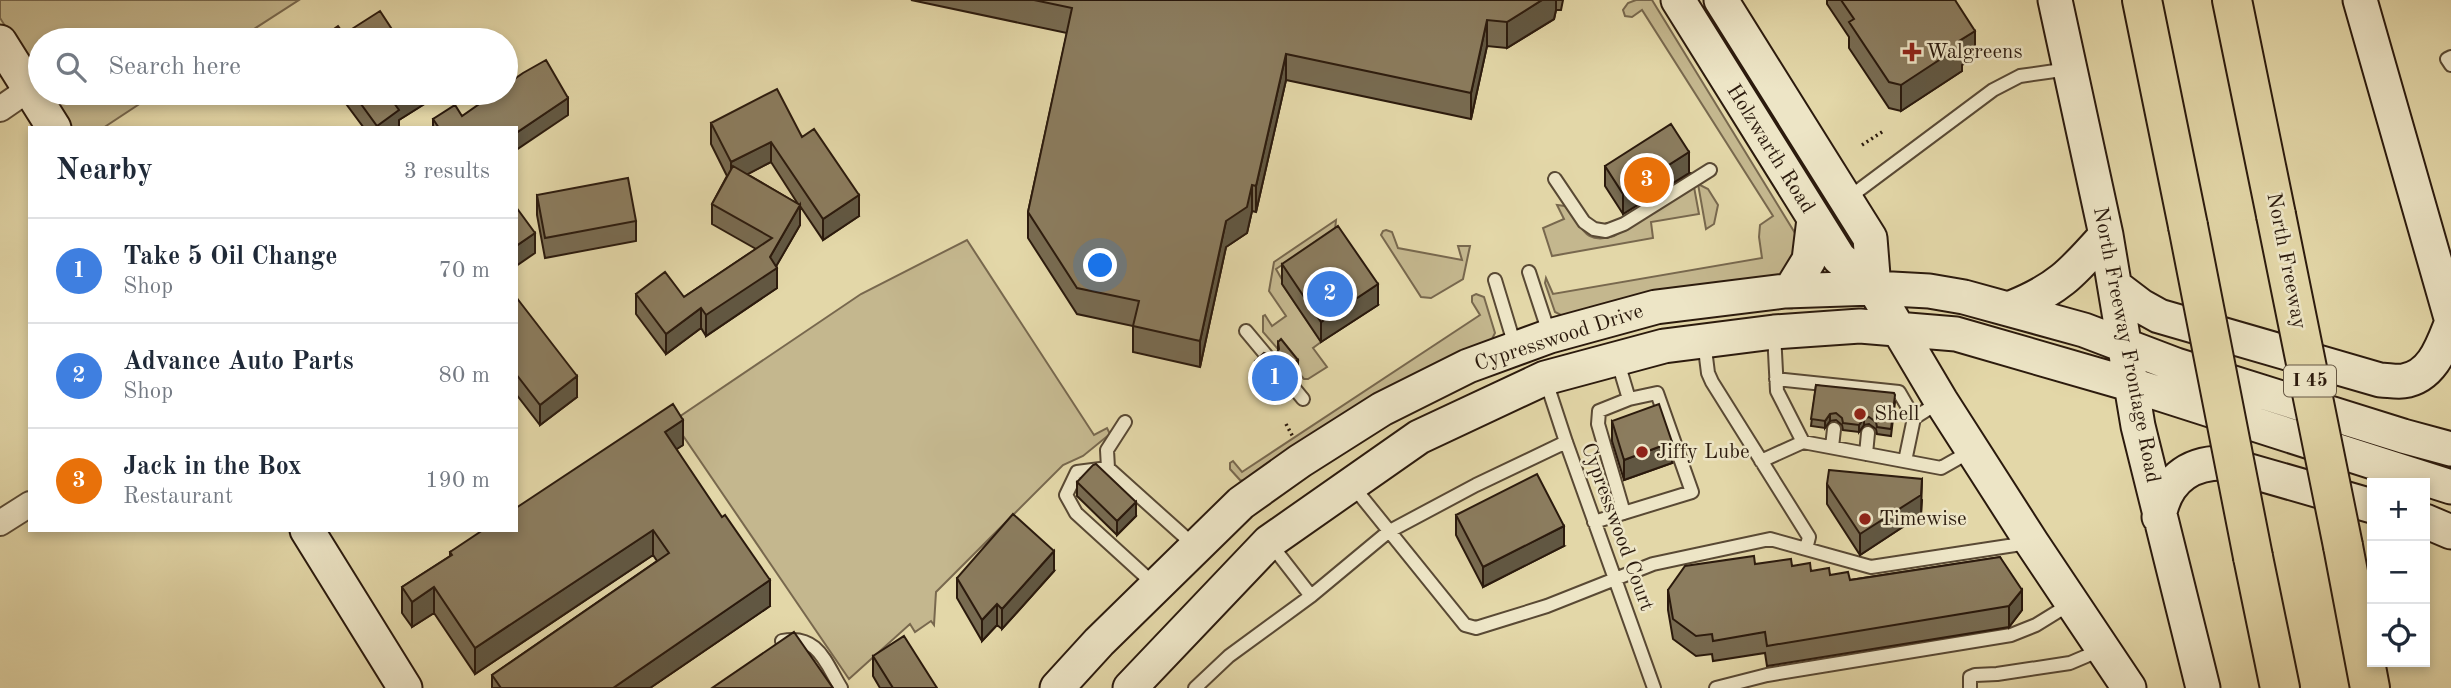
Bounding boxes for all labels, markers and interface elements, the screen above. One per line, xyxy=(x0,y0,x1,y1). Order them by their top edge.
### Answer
search box xyxy=(28,28,518,105)
place label: Walgreens xyxy=(1926,42,2023,63)
marker: Walgreens xyxy=(1904,44,1920,60)
icon: search xyxy=(52,48,90,86)
text: Search here xyxy=(108,54,241,80)
street label: Holzwarth Road xyxy=(1722,81,1818,217)
pin: 3 xyxy=(1624,154,1670,206)
text: Nearby xyxy=(56,156,153,186)
text: 3 results xyxy=(404,160,490,183)
street label: North Freeway xyxy=(2262,191,2310,331)
street label: North Freeway Frontage Road xyxy=(2089,205,2163,485)
text: Take 5 Oil Change xyxy=(123,244,338,270)
your location xyxy=(1083,248,1117,282)
text: 1 xyxy=(72,259,86,282)
text: 70 m xyxy=(439,259,490,282)
pin: 2 xyxy=(1307,268,1353,320)
text: Shop xyxy=(123,275,173,298)
street label: Cypresswood Drive xyxy=(1472,301,1646,375)
text: Advance Auto Parts xyxy=(123,349,354,375)
pin: 1 xyxy=(1252,352,1298,404)
text: 2 xyxy=(72,364,86,387)
text: 80 m xyxy=(439,364,490,387)
road number: I 45 xyxy=(2284,366,2336,396)
text: Shop xyxy=(123,380,173,403)
place label: Shell xyxy=(1874,404,1920,425)
marker: Shell xyxy=(1852,406,1868,422)
street label: Cypresswood Court xyxy=(1577,440,1657,614)
place label: Jiffy Lube xyxy=(1656,442,1750,463)
marker: Jiffy Lube xyxy=(1634,444,1650,460)
text: Jack in the Box xyxy=(123,454,302,480)
text: 3 xyxy=(72,469,86,492)
text: 190 m xyxy=(425,469,490,492)
map controls xyxy=(2367,478,2430,667)
button: + xyxy=(2367,478,2430,541)
text: Restaurant xyxy=(123,485,233,508)
place label: Timewise xyxy=(1879,509,1967,530)
marker: Timewise xyxy=(1857,511,1873,527)
button: − xyxy=(2367,541,2430,604)
button: locate xyxy=(2367,604,2430,667)

